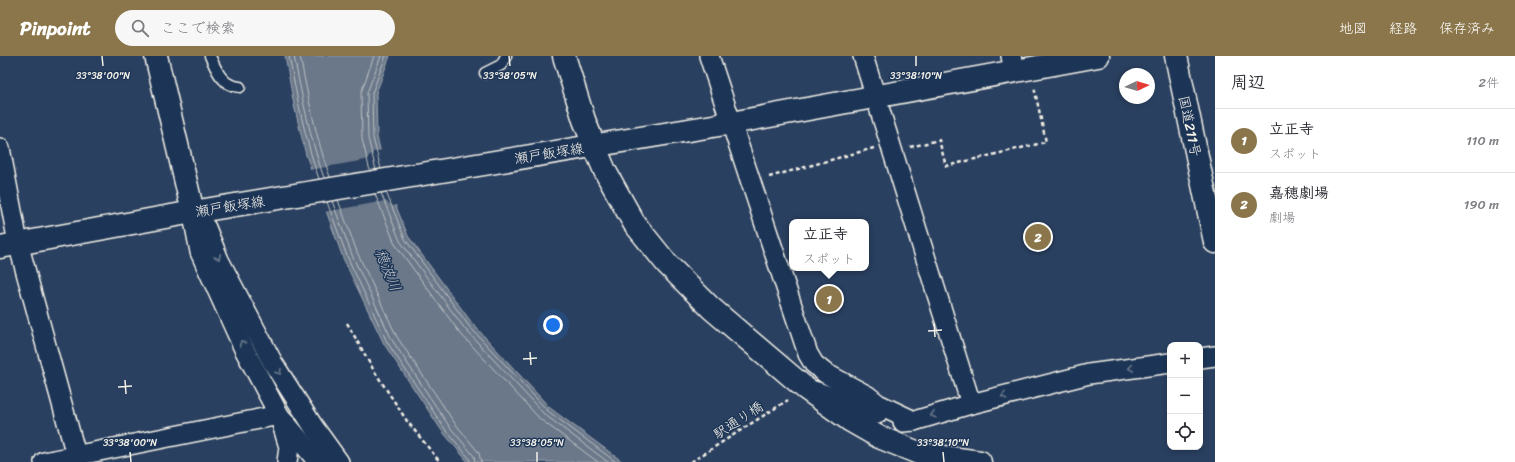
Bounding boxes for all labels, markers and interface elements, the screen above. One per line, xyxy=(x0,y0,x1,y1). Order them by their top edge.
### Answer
search box xyxy=(115,10,395,46)
text: Pinpoint xyxy=(20,12,91,45)
text: ここで検索 xyxy=(161,15,236,41)
text: 地図 xyxy=(1339,16,1367,41)
text: 経路 xyxy=(1389,16,1417,41)
text: 保存済み xyxy=(1439,16,1495,41)
icon: search xyxy=(129,17,151,39)
text: 33°38'00"N xyxy=(76,67,130,85)
text: 33°38'05"N xyxy=(483,67,537,85)
text: 33°38'10"N xyxy=(890,67,942,85)
text: 周辺 xyxy=(1231,67,1265,97)
north arrow xyxy=(1119,68,1155,104)
text: 2件 xyxy=(1478,71,1499,94)
street label: 国道211号 xyxy=(1171,93,1208,159)
text: 立正寺 xyxy=(1269,116,1314,142)
text: 1 xyxy=(1241,129,1247,152)
text: 110 m xyxy=(1466,129,1499,152)
street label: 瀬戸飯塚線 xyxy=(513,136,586,171)
text: スポット xyxy=(1269,142,1321,165)
text: 嘉穂劇場 xyxy=(1269,180,1329,206)
street label: 瀬戸飯塚線 xyxy=(194,189,267,224)
text: 2 xyxy=(1240,193,1248,216)
text: 190 m xyxy=(1464,193,1499,216)
text: 劇場 xyxy=(1269,206,1295,229)
popup xyxy=(789,219,869,271)
text: 立正寺 xyxy=(803,221,848,247)
pin: 2 xyxy=(1025,222,1051,252)
water label: 穂波川 xyxy=(368,244,408,296)
text: スポット xyxy=(803,247,855,270)
one-way arrow xyxy=(214,254,222,261)
pin: 1 xyxy=(816,284,842,314)
your location xyxy=(543,315,563,335)
one-way arrow xyxy=(238,340,246,347)
map controls xyxy=(1167,342,1203,450)
button: + xyxy=(1167,342,1203,378)
one-way arrow xyxy=(1128,363,1134,372)
one-way arrow xyxy=(275,368,282,375)
button: − xyxy=(1167,378,1203,414)
one-way arrow xyxy=(1001,391,1008,399)
street label: 駅通り橋 xyxy=(708,395,769,446)
one-way arrow xyxy=(930,410,937,419)
button: locate xyxy=(1167,414,1203,450)
text: 33°38'00"N xyxy=(103,434,157,452)
text: 33°38'05"N xyxy=(510,434,564,452)
text: 33°38'10"N xyxy=(917,434,969,452)

